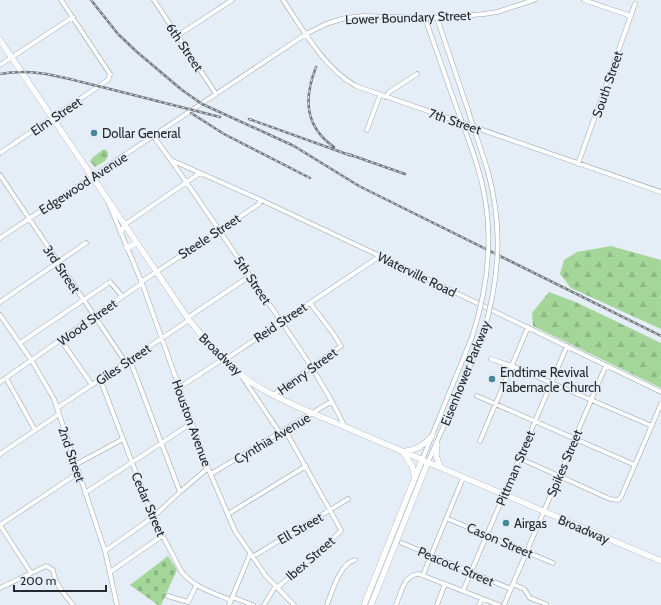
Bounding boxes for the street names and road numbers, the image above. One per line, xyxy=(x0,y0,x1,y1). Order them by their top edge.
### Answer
street label: Lower Boundary Street xyxy=(345,7,472,27)
street label: 6th Street xyxy=(163,20,207,75)
street label: South Street xyxy=(588,48,626,119)
street label: Elm Street xyxy=(27,93,85,139)
street label: 7th Street xyxy=(427,105,484,138)
street label: Edgewood Avenue xyxy=(36,148,131,218)
street label: Steele Street xyxy=(175,210,244,262)
street label: 3rd Street xyxy=(40,242,84,297)
street label: Waterville Road xyxy=(375,248,459,300)
street label: 5th Street xyxy=(231,253,275,308)
street label: Wood Street xyxy=(54,295,120,349)
street label: Reid Street xyxy=(250,298,310,346)
street label: Eisenhower Parkway xyxy=(437,318,494,428)
street label: Broadway xyxy=(196,329,246,379)
street label: Giles Street xyxy=(92,339,154,388)
street label: Henry Street xyxy=(274,344,340,398)
street label: Houston Avenue xyxy=(169,377,215,469)
street label: Cynthia Avenue xyxy=(231,409,313,467)
street label: 2nd Street xyxy=(55,424,89,484)
street label: Spikes Street xyxy=(543,426,586,499)
street label: Pittman Street xyxy=(492,427,538,508)
street label: Cedar Street xyxy=(128,469,170,539)
street label: Ell Street xyxy=(274,508,326,547)
street label: Broadway xyxy=(556,511,612,547)
street label: Cason Street xyxy=(464,519,536,561)
street label: Ibex Street xyxy=(282,532,338,584)
street label: Peacock Street xyxy=(416,543,497,589)

